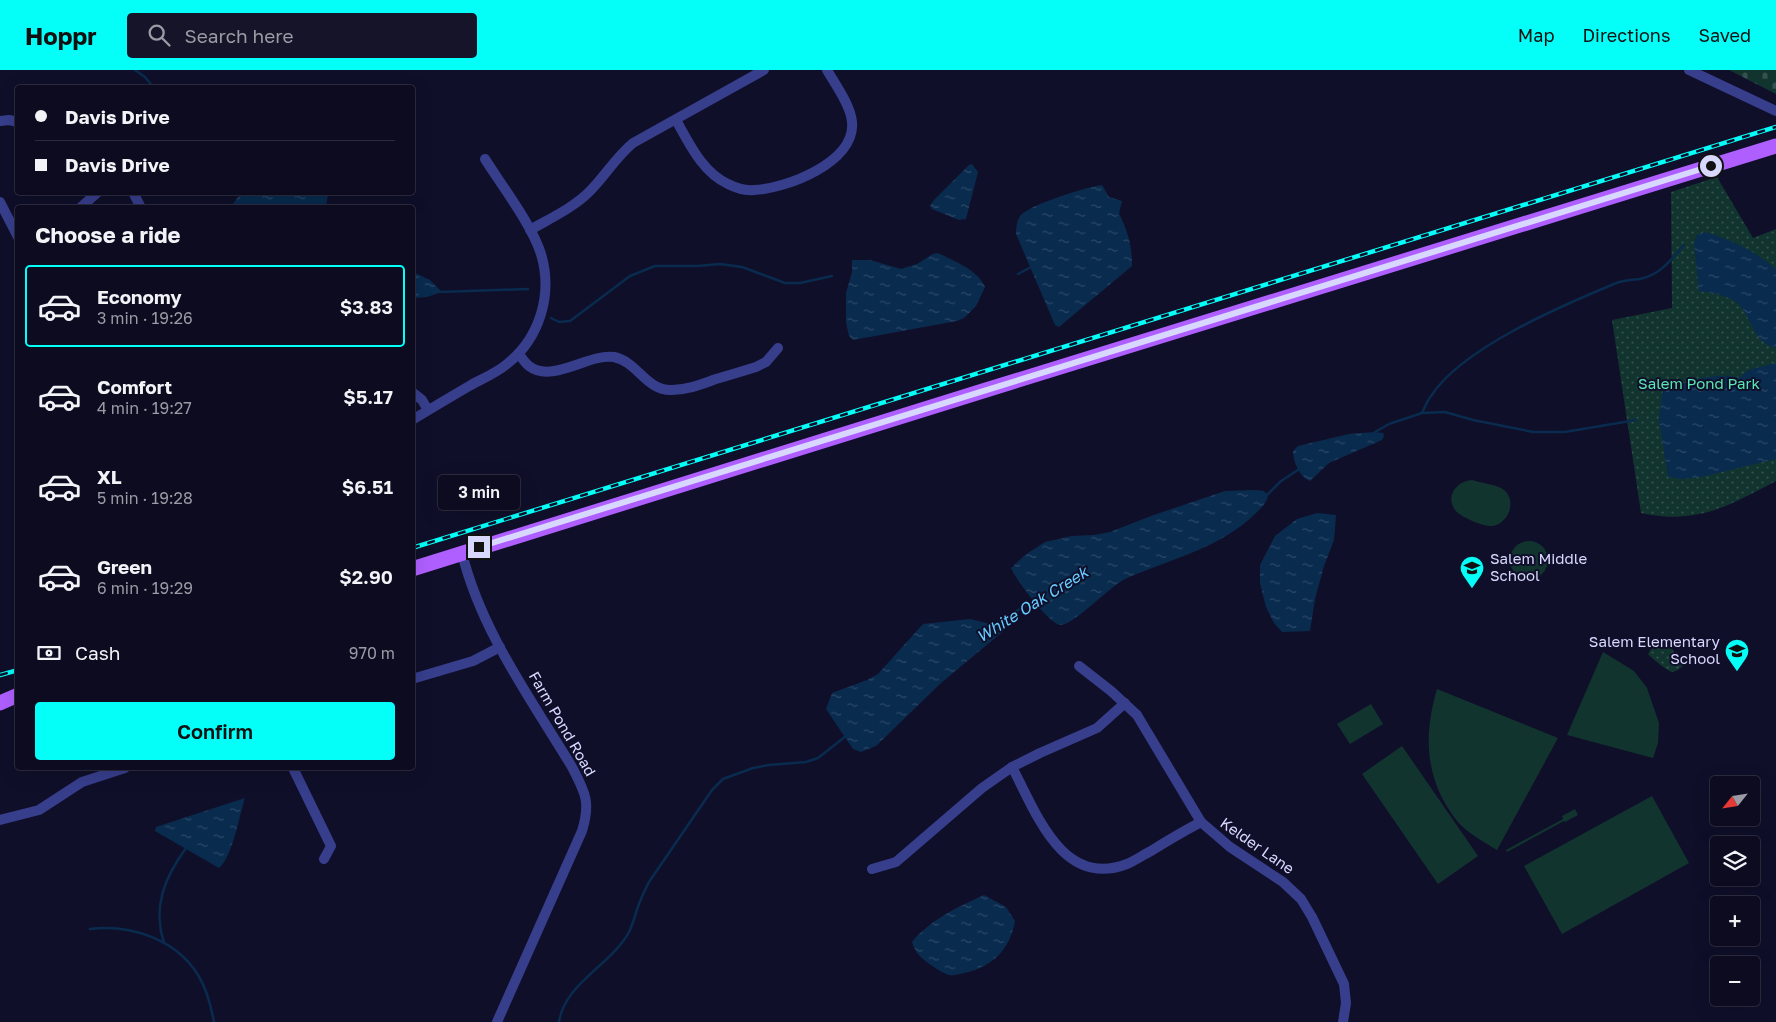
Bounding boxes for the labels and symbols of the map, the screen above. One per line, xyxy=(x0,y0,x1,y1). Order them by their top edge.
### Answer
route start xyxy=(1700,155,1722,177)
park label: Salem Pond Park xyxy=(1638,374,1760,392)
callout: 3 min xyxy=(438,474,520,510)
route end xyxy=(468,536,490,558)
place label: Salem Middle School xyxy=(1490,549,1587,584)
school or university icon: Salem Middle School xyxy=(1459,555,1485,589)
water label: White Oak Creek xyxy=(973,561,1093,646)
place label: Salem Elementary School xyxy=(1589,632,1721,667)
school or university icon: Salem Elementary School xyxy=(1724,638,1750,672)
street label: Farm Pond Road xyxy=(526,668,600,779)
north arrow xyxy=(1710,776,1760,826)
street label: Kelder Lane xyxy=(1217,813,1298,877)

